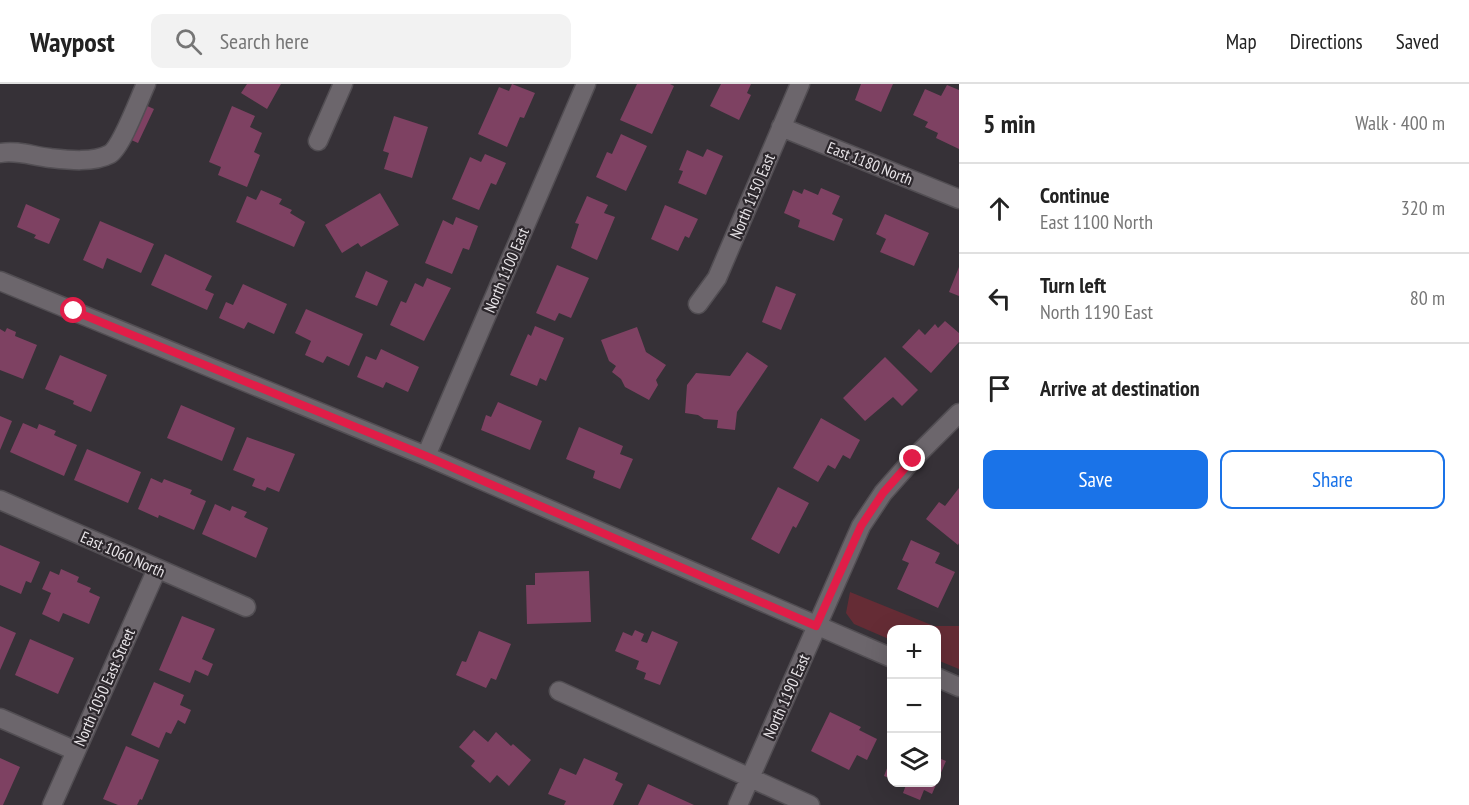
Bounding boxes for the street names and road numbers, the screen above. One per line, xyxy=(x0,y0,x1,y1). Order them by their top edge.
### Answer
street label: East 1180 North xyxy=(824,137,916,189)
street label: North 1150 East xyxy=(725,150,779,242)
street label: North 1100 East xyxy=(479,224,533,316)
street label: East 1060 North xyxy=(78,526,168,582)
street label: North 1050 East Street xyxy=(69,624,139,749)
street label: North 1190 East xyxy=(758,650,814,741)

